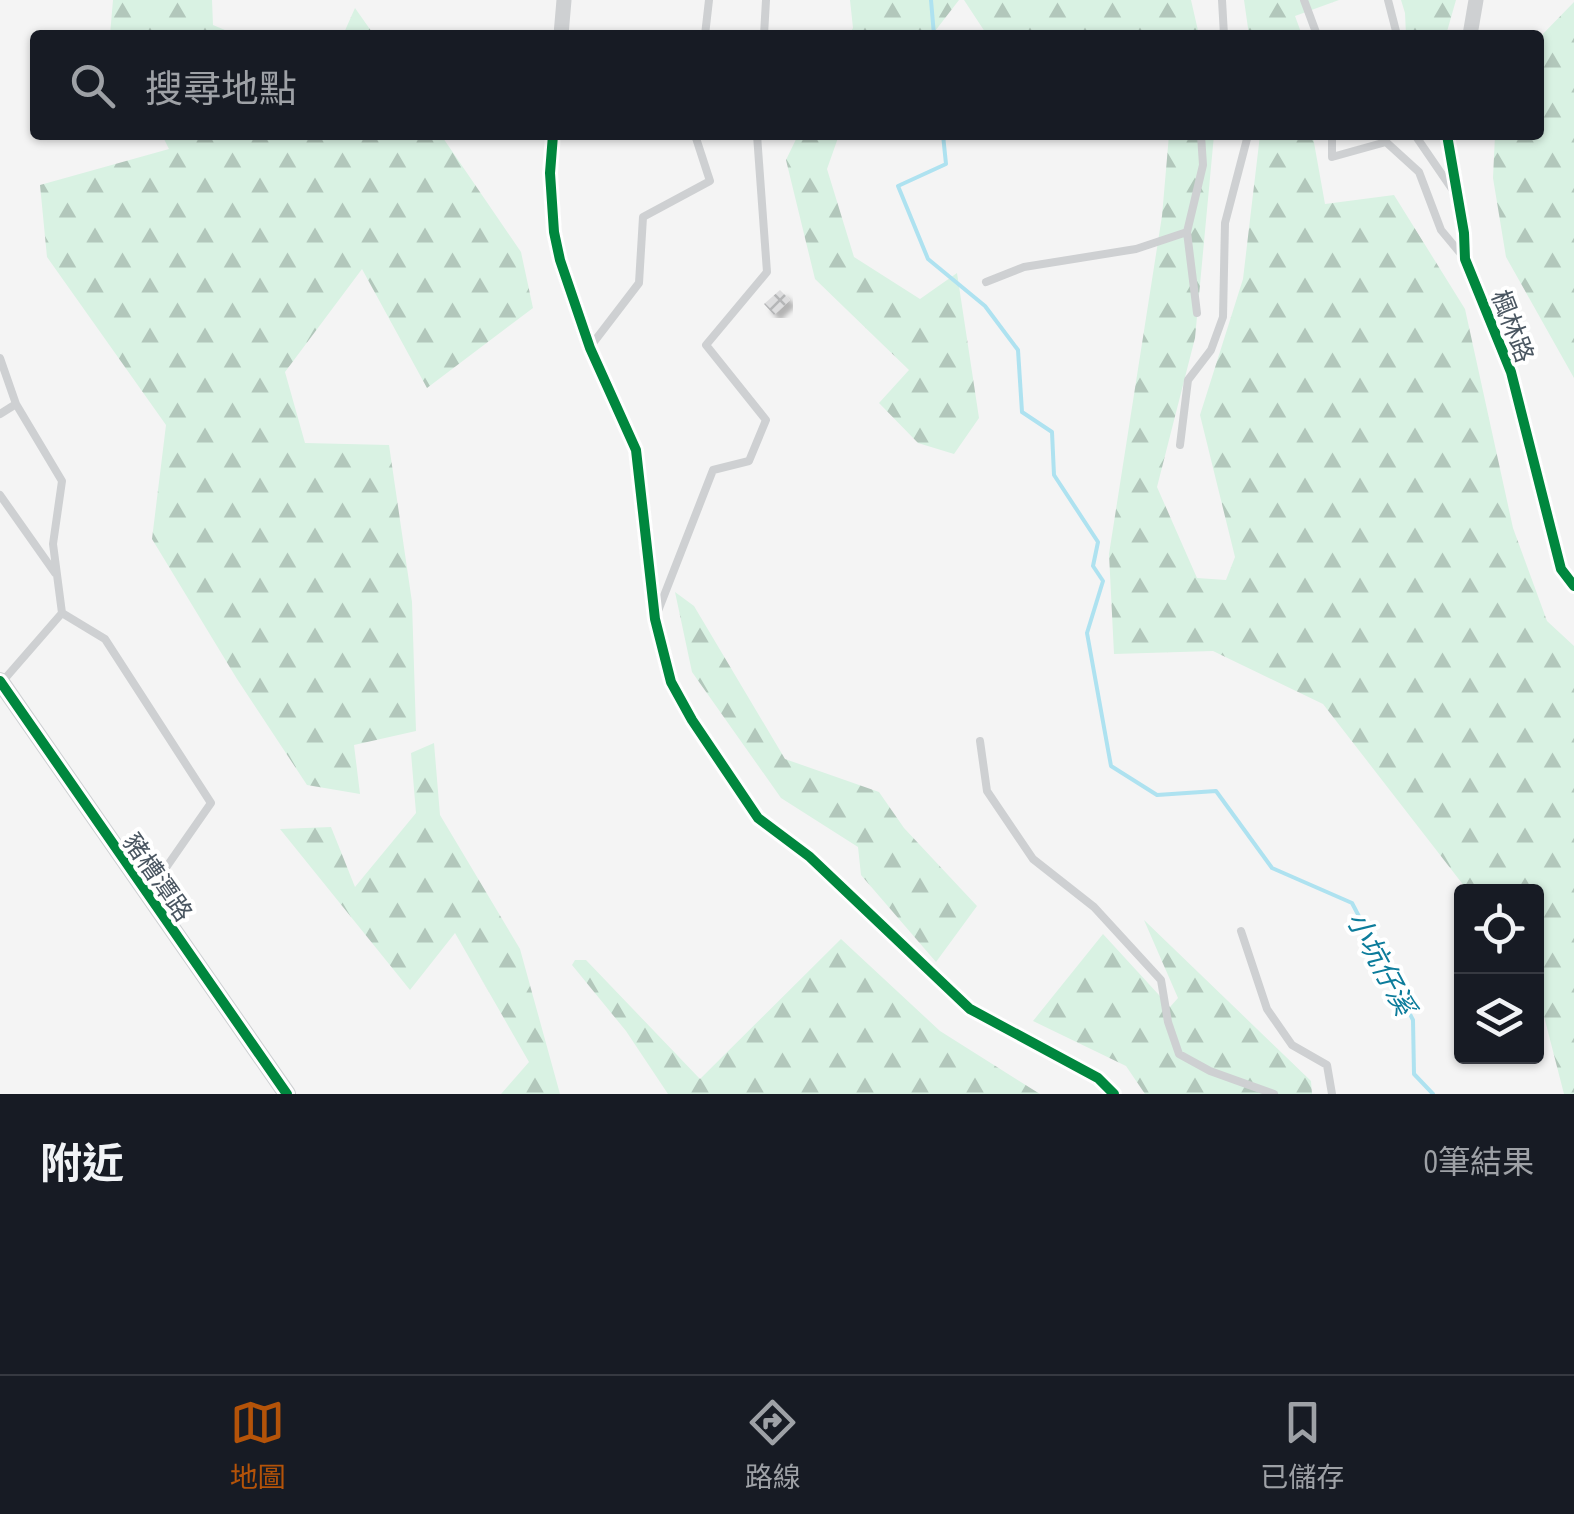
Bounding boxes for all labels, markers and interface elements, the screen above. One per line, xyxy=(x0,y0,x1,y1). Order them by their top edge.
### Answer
search box xyxy=(30,30,1544,140)
icon: search xyxy=(65,58,120,113)
text: 搜尋地點 xyxy=(145,63,297,112)
street label: 楓林路 xyxy=(1485,285,1541,367)
street label: 豬槽潭路 xyxy=(116,827,200,927)
map controls xyxy=(1454,884,1544,1064)
button: locate xyxy=(1454,884,1544,974)
water label: 小坑仔溪 xyxy=(1339,905,1426,1024)
button: layers xyxy=(1454,974,1544,1064)
text: 附近 xyxy=(40,1135,124,1190)
text: 0筆結果 xyxy=(1424,1140,1534,1182)
tab: 地圖 xyxy=(230,1395,286,1495)
tab: 路線 xyxy=(745,1395,801,1495)
tab: 已儲存 xyxy=(1260,1395,1344,1495)

